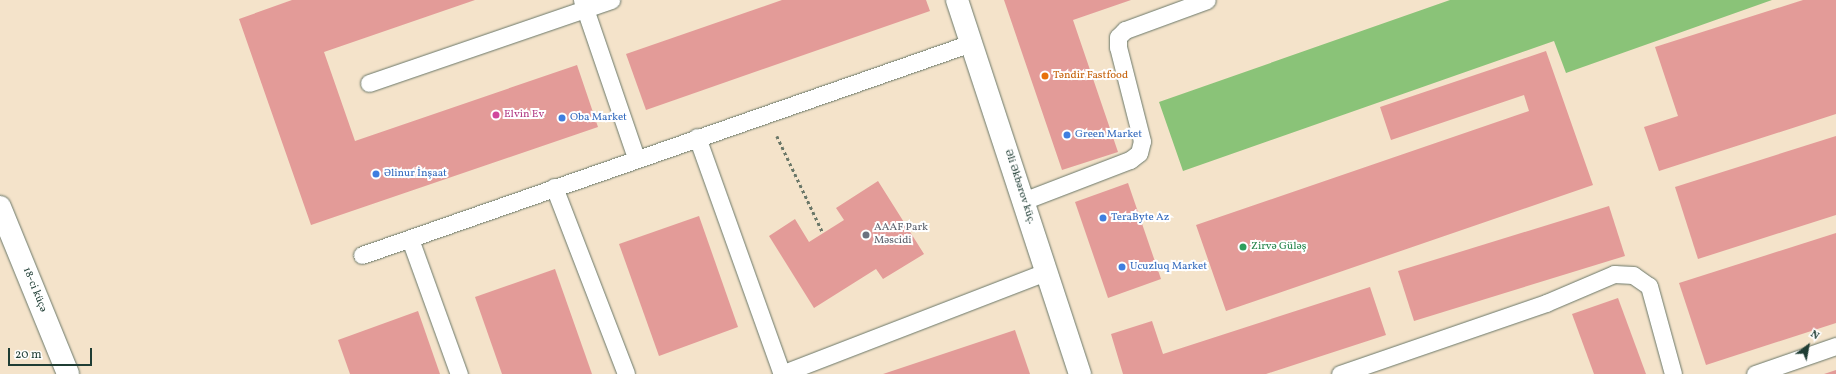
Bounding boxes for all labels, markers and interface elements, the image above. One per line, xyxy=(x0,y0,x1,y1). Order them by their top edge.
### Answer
place label: Təndir Fastfood xyxy=(1053,69,1128,83)
marker: Təndir Fastfood xyxy=(1040,71,1050,81)
place label: Elvin Ev xyxy=(504,108,544,122)
marker: Elvin Ev xyxy=(491,110,501,120)
place label: Oba Market xyxy=(570,111,627,125)
marker: Oba Market xyxy=(557,113,567,123)
place label: Green Market xyxy=(1075,128,1142,142)
marker: Green Market xyxy=(1062,130,1072,140)
street label: Əli Əkbərov küç. xyxy=(1001,148,1037,226)
place label: Əlinur İnşaat xyxy=(384,167,447,181)
marker: Əlinur İnşaat xyxy=(371,169,381,179)
place label: TeraByte Az xyxy=(1111,211,1169,225)
marker: TeraByte Az xyxy=(1098,213,1108,223)
place label: AAAF Park Məscidi xyxy=(874,222,928,248)
marker: AAAF Park Məscidi xyxy=(861,230,871,240)
place label: Zirvə Güləş xyxy=(1251,240,1306,254)
marker: Zirvə Güləş xyxy=(1238,242,1248,252)
place label: Ucuzluq Market xyxy=(1130,260,1207,274)
marker: Ucuzluq Market xyxy=(1117,262,1127,272)
street label: 18-ci küçə xyxy=(19,266,49,314)
north arrow xyxy=(1788,326,1828,366)
text: N xyxy=(1807,327,1822,344)
scale bar xyxy=(10,340,94,366)
text: 20 m xyxy=(15,347,42,363)

